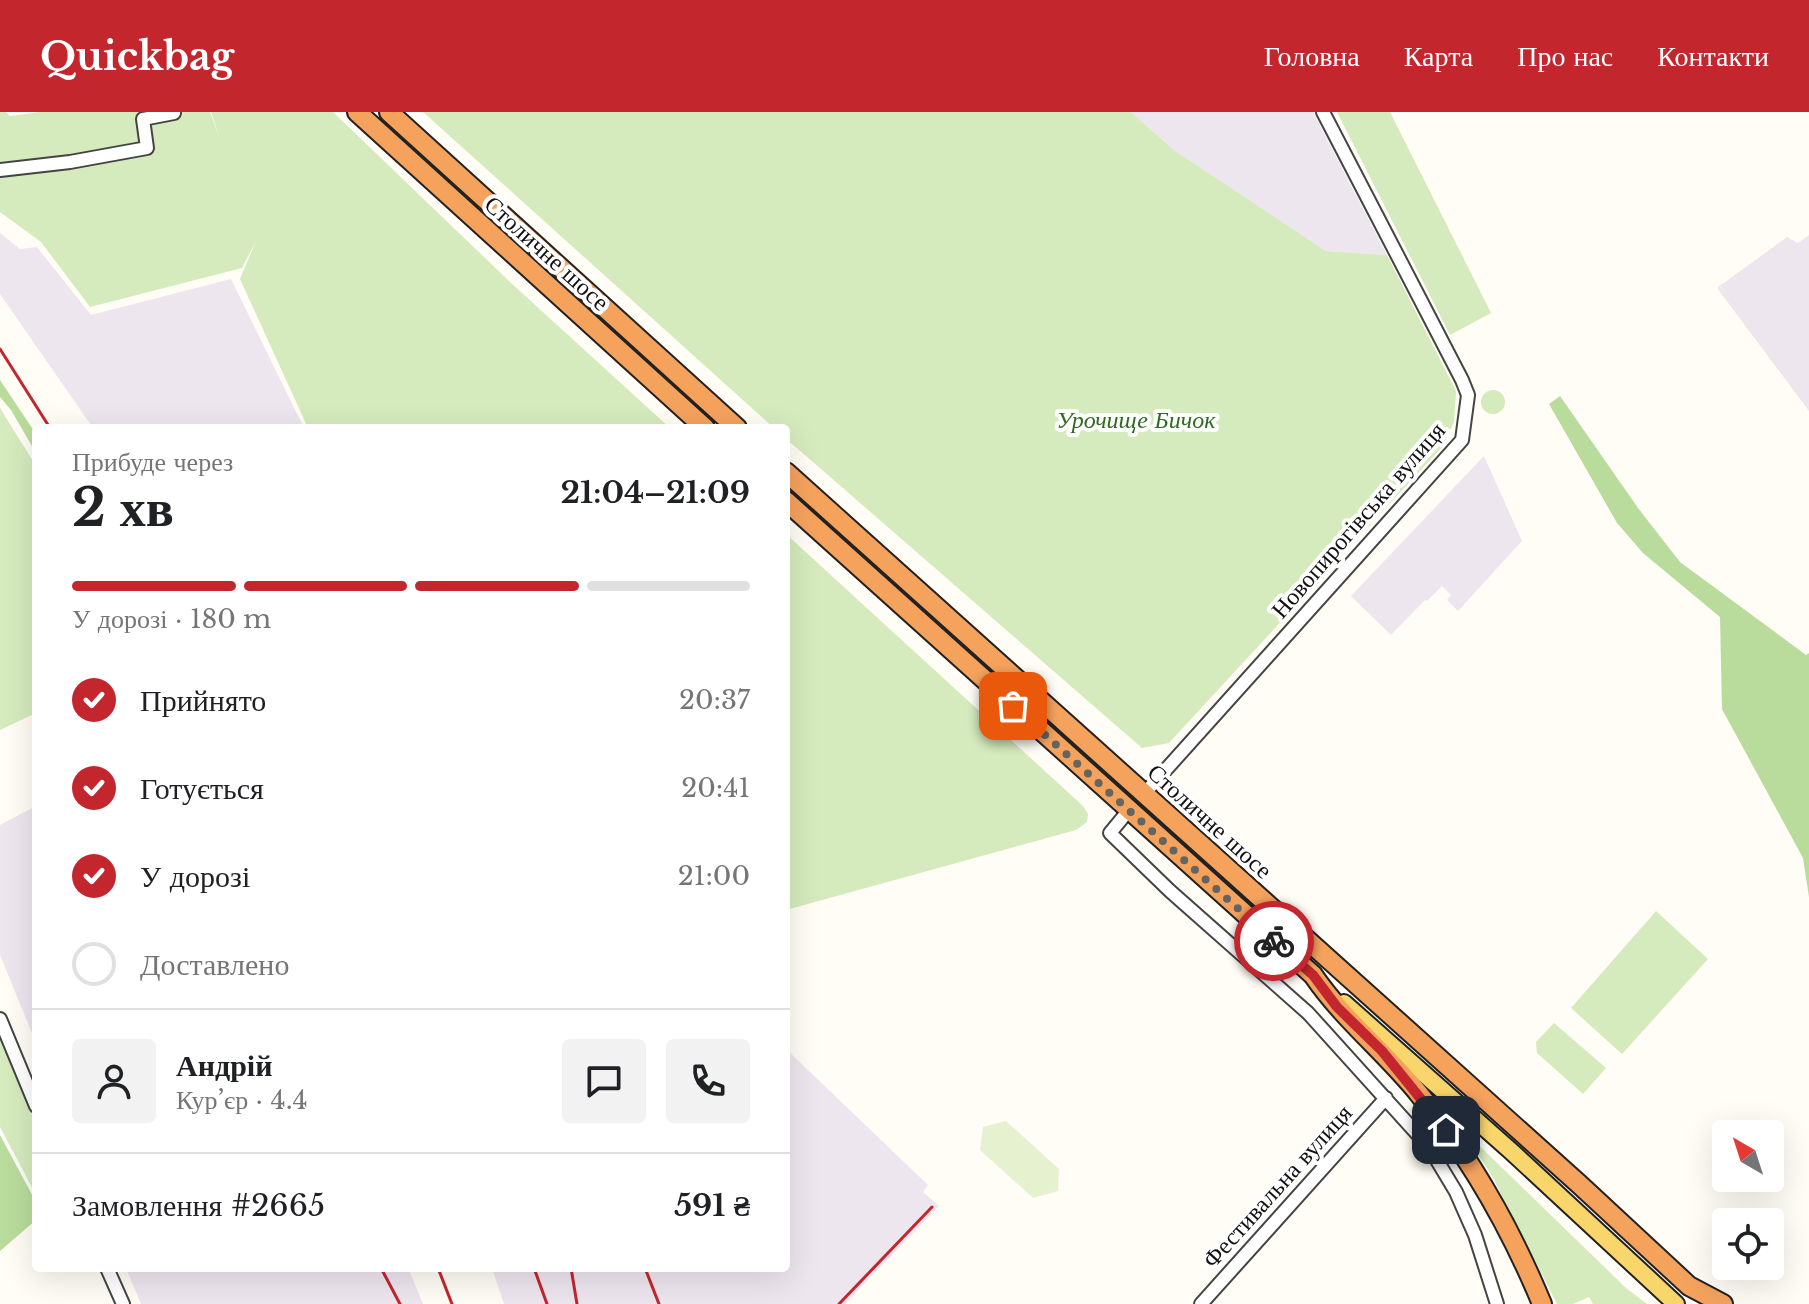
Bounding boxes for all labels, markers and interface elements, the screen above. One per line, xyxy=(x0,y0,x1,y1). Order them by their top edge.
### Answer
text: Quickbag xyxy=(40,33,234,80)
text: Головна xyxy=(1264,39,1360,74)
text: Карта xyxy=(1404,39,1473,74)
text: Про нас xyxy=(1517,39,1613,74)
text: Контакти xyxy=(1657,39,1769,74)
street label: Столичне шосе xyxy=(479,190,615,316)
park label: Урочище Бичок xyxy=(1057,405,1216,434)
street label: Новопирогівська вулиця xyxy=(1265,416,1451,624)
text: Прибуде через xyxy=(72,446,233,478)
text: 21:04–21:09 xyxy=(560,474,750,511)
text: 2 хв xyxy=(72,476,174,540)
text: У дорозі · 180 m xyxy=(72,603,271,635)
pin xyxy=(979,672,1047,740)
icon: check xyxy=(72,678,116,722)
text: Прийнято xyxy=(140,682,266,719)
text: 20:37 xyxy=(679,684,750,716)
icon: bag xyxy=(991,684,1035,728)
street label: Столичне шосе xyxy=(1142,758,1278,884)
icon: check xyxy=(72,766,116,810)
text: Готується xyxy=(140,770,264,807)
text: 20:41 xyxy=(681,772,750,804)
icon: check xyxy=(72,854,116,898)
text: У дорозі xyxy=(140,858,250,895)
text: 21:00 xyxy=(678,860,750,892)
courier xyxy=(1234,901,1314,981)
icon: bike xyxy=(1252,919,1296,963)
text: Доставлено xyxy=(140,946,289,983)
button: person xyxy=(72,1039,156,1123)
button: chat xyxy=(562,1039,646,1123)
button: phone xyxy=(666,1039,750,1123)
text: Андрій xyxy=(176,1047,272,1084)
text: Кур’єр · 4.4 xyxy=(176,1084,308,1116)
pin xyxy=(1412,1096,1480,1164)
street label: Фестивальна вулиця xyxy=(1196,1098,1358,1274)
icon: home xyxy=(1424,1108,1468,1152)
north arrow xyxy=(1712,1120,1784,1192)
map controls xyxy=(1712,1120,1784,1280)
text: Замовлення #2665 xyxy=(72,1187,325,1224)
text: 591 ₴ xyxy=(674,1187,750,1224)
button: locate xyxy=(1712,1208,1784,1280)

